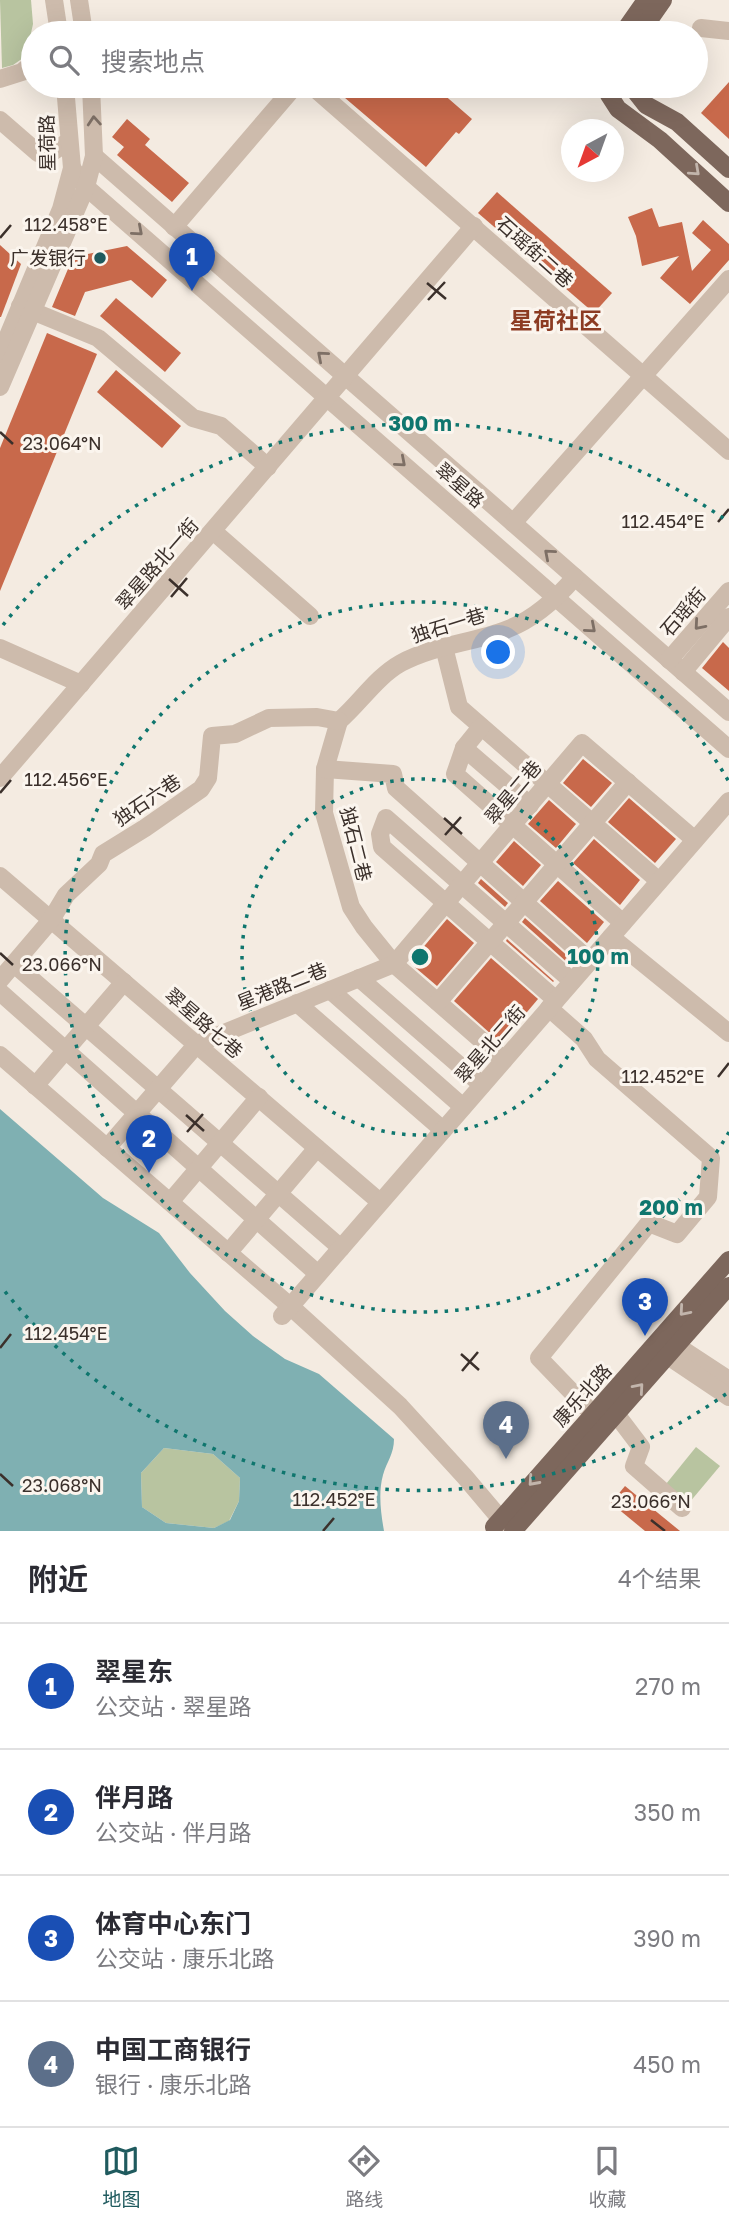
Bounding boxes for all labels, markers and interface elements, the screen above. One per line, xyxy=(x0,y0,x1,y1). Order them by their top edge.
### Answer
search box xyxy=(21,21,708,98)
icon: search xyxy=(45,41,83,79)
text: 搜索地点 xyxy=(101,46,205,77)
street label: 星荷路 xyxy=(35,114,58,172)
one-way arrow xyxy=(86,115,101,126)
north arrow xyxy=(561,119,624,182)
one-way arrow xyxy=(687,163,700,175)
street label: 石瑶街二巷 xyxy=(492,211,578,292)
text: 112.458°E xyxy=(24,213,108,235)
one-way arrow xyxy=(130,223,143,235)
pin: 1 xyxy=(169,233,215,291)
place label: 广发银行 xyxy=(10,246,86,269)
marker: 广发银行 xyxy=(92,250,108,266)
district label: 星荷社区 xyxy=(510,306,602,334)
one-way arrow xyxy=(317,352,330,364)
text: 300 m xyxy=(388,410,452,436)
text: 23.064°N xyxy=(22,432,102,454)
one-way arrow xyxy=(393,454,406,466)
street label: 翠星路 xyxy=(431,457,489,512)
text: 112.454°E xyxy=(622,510,704,532)
street label: 翠星路北一街 xyxy=(111,513,203,614)
one-way arrow xyxy=(544,550,557,562)
street label: 石瑶街 xyxy=(655,583,710,641)
street label: 独石一巷 xyxy=(408,602,488,647)
one-way arrow xyxy=(695,617,707,630)
one-way arrow xyxy=(583,620,596,632)
your location xyxy=(481,635,515,669)
street label: 翠星二巷 xyxy=(479,755,546,828)
text: 112.456°E xyxy=(24,768,108,790)
street label: 独石六巷 xyxy=(109,769,185,830)
street label: 独石二巷 xyxy=(336,804,377,884)
text: 100 m xyxy=(567,943,629,969)
centre of rings xyxy=(408,945,432,969)
text: 23.066°N xyxy=(22,953,102,975)
street label: 星港路二巷 xyxy=(233,957,330,1014)
street label: 翠星路七巷 xyxy=(161,983,248,1062)
street label: 翠星北二街 xyxy=(450,1000,529,1087)
text: 112.452°E xyxy=(621,1065,705,1087)
pin: 2 xyxy=(126,1115,172,1173)
text: 200 m xyxy=(639,1194,703,1220)
pin: 3 xyxy=(622,1278,668,1336)
one-way arrow xyxy=(679,1303,692,1316)
text: 112.454°E xyxy=(25,1322,107,1344)
street label: 康乐北路 xyxy=(548,1359,616,1431)
one-way arrow xyxy=(631,1383,643,1396)
pin: 4 xyxy=(483,1401,529,1459)
one-way arrow xyxy=(529,1473,541,1486)
text: 23.068°N xyxy=(22,1474,102,1496)
text: 112.452°E xyxy=(292,1488,376,1510)
text: 23.066°N xyxy=(611,1490,691,1512)
text: 附近 xyxy=(28,1561,88,1597)
text: 4个结果 xyxy=(618,1564,701,1592)
text: 翠星东 xyxy=(95,1656,173,1687)
text: 1 xyxy=(45,1672,57,1700)
text: 270 m xyxy=(635,1672,701,1700)
text: 公交站 · 翠星路 xyxy=(95,1692,251,1720)
text: 伴月路 xyxy=(95,1782,173,1813)
text: 2 xyxy=(44,1798,58,1826)
text: 350 m xyxy=(634,1798,701,1826)
text: 公交站 · 伴月路 xyxy=(95,1818,251,1846)
text: 体育中心东门 xyxy=(95,1908,251,1939)
text: 3 xyxy=(44,1924,58,1952)
text: 390 m xyxy=(633,1924,701,1952)
text: 公交站 · 康乐北路 xyxy=(95,1944,274,1972)
text: 中国工商银行 xyxy=(95,2034,251,2065)
text: 4 xyxy=(44,2050,58,2078)
text: 450 m xyxy=(633,2050,701,2078)
text: 银行 · 康乐北路 xyxy=(95,2070,251,2098)
tab: 地图 xyxy=(102,2142,141,2211)
tab: 路线 xyxy=(345,2142,384,2211)
tab: 收藏 xyxy=(588,2142,627,2211)

